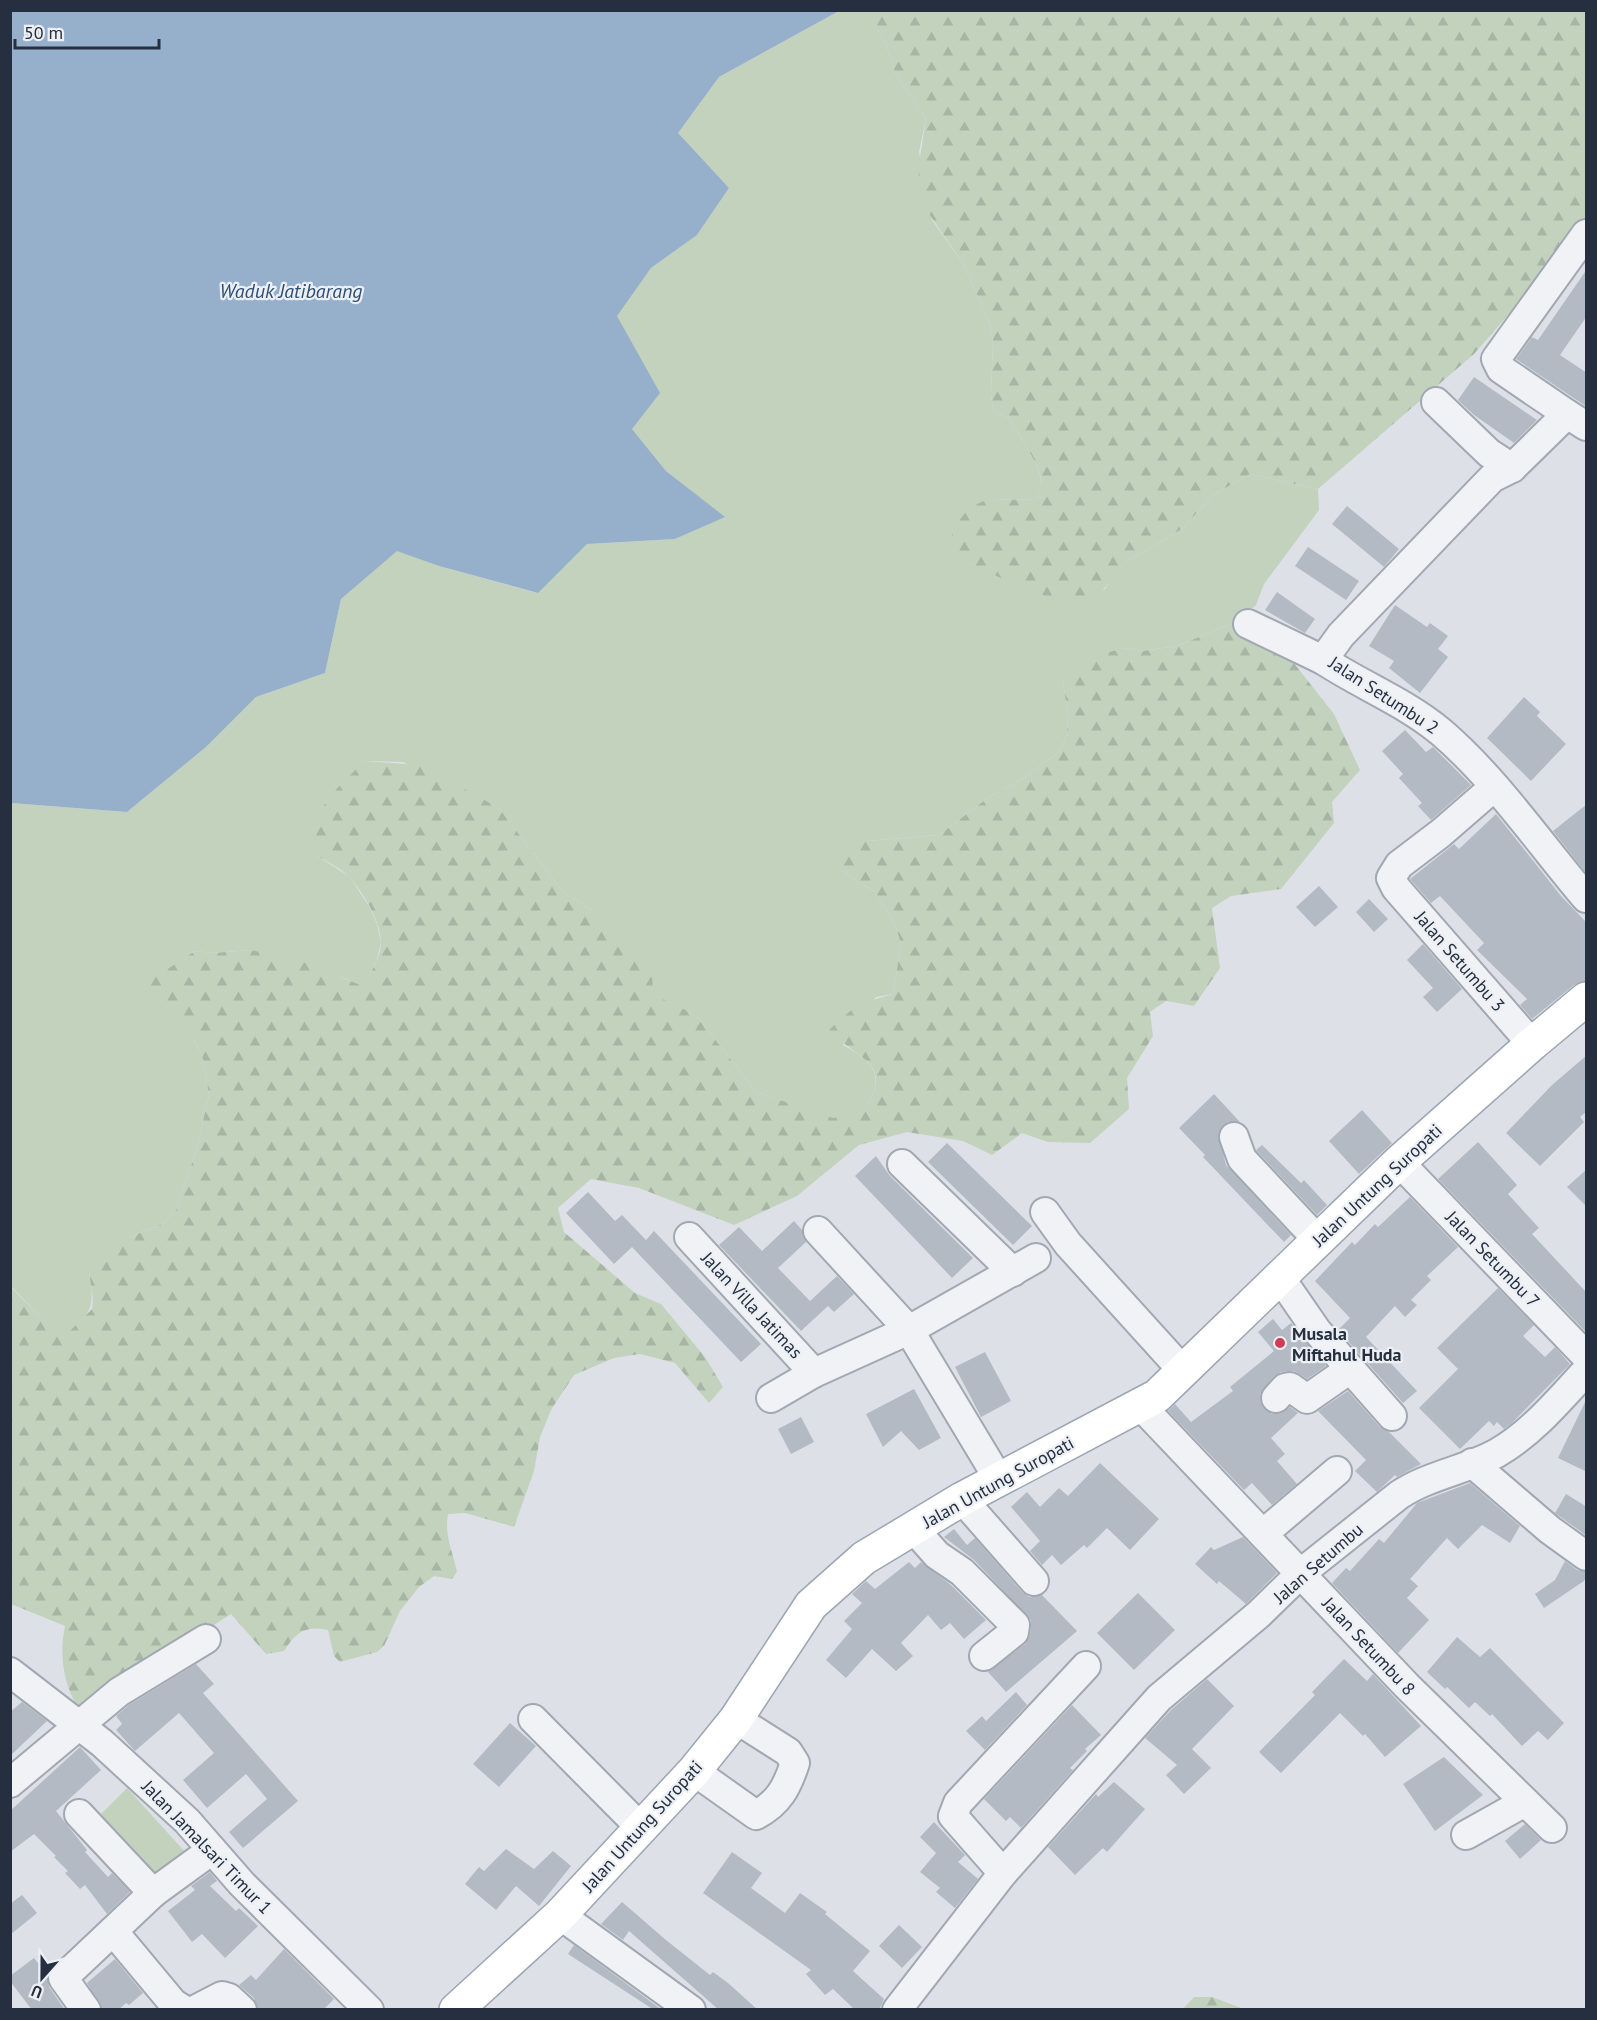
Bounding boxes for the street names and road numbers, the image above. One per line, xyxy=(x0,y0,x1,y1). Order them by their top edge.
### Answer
street label: Jalan Setumbu 2 xyxy=(1324,650,1443,739)
street label: Jalan Setumbu 3 xyxy=(1409,905,1510,1016)
street label: Jalan Untung Suropati xyxy=(1307,1119,1447,1252)
street label: Jalan Setumbu 7 xyxy=(1440,1205,1545,1312)
street label: Jalan Villa Jatimas xyxy=(696,1246,807,1363)
street label: Jalan Untung Suropati xyxy=(918,1431,1078,1534)
street label: Jalan Setumbu xyxy=(1268,1518,1368,1609)
street label: Jalan Setumbu 8 xyxy=(1317,1591,1420,1700)
street label: Jalan Untung Suropati xyxy=(576,1755,707,1897)
street label: Jalan Jamalsari Timur 1 xyxy=(136,1774,277,1919)

